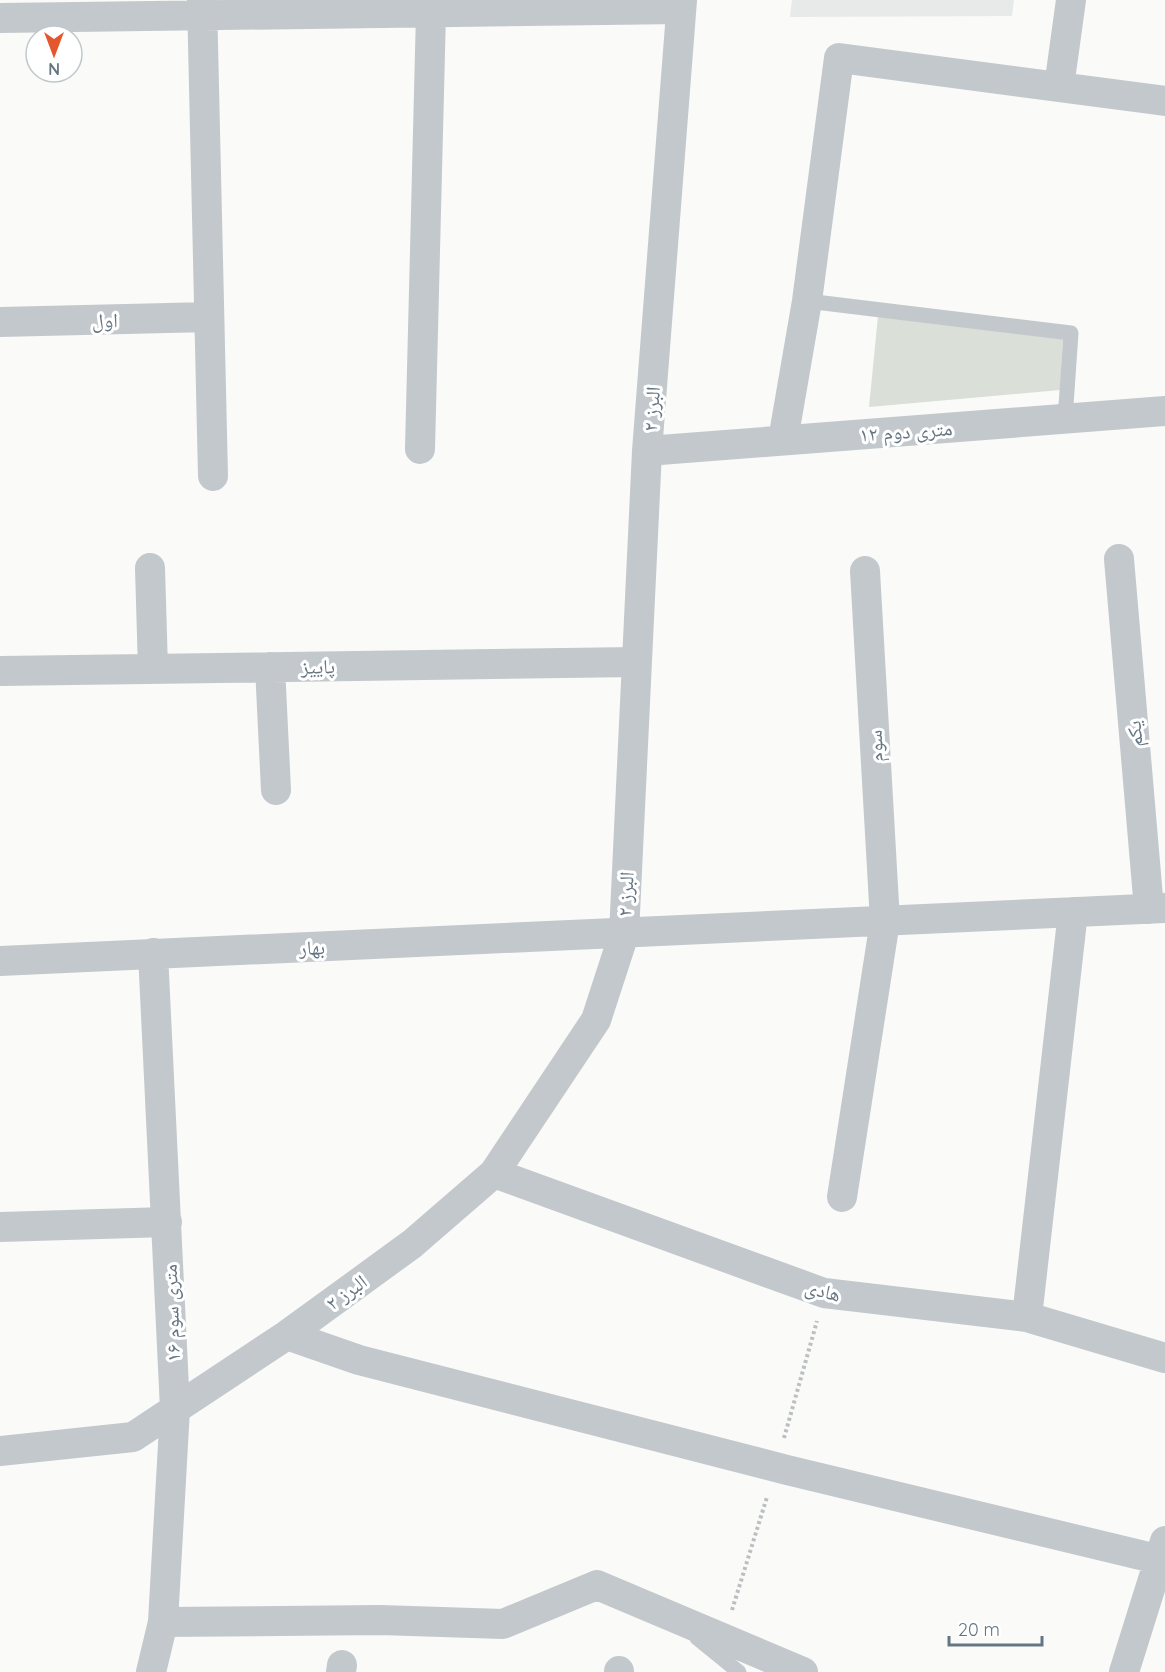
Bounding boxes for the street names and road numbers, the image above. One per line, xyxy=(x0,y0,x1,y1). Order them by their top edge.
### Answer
street label: اول xyxy=(92,307,118,333)
street label: البرز ۲ xyxy=(637,386,665,432)
street label: ۱۲ متری دوم xyxy=(859,415,953,449)
street label: پاییز xyxy=(300,653,335,679)
street label: یکم xyxy=(1120,719,1150,748)
street label: سوم xyxy=(862,729,890,763)
street label: البرز ۲ xyxy=(611,871,639,917)
street label: بهار xyxy=(298,934,325,960)
street label: ۱۶ متری سوم xyxy=(157,1264,187,1362)
street label: البرز ۲ xyxy=(320,1269,372,1315)
street label: هادی xyxy=(803,1274,843,1306)

